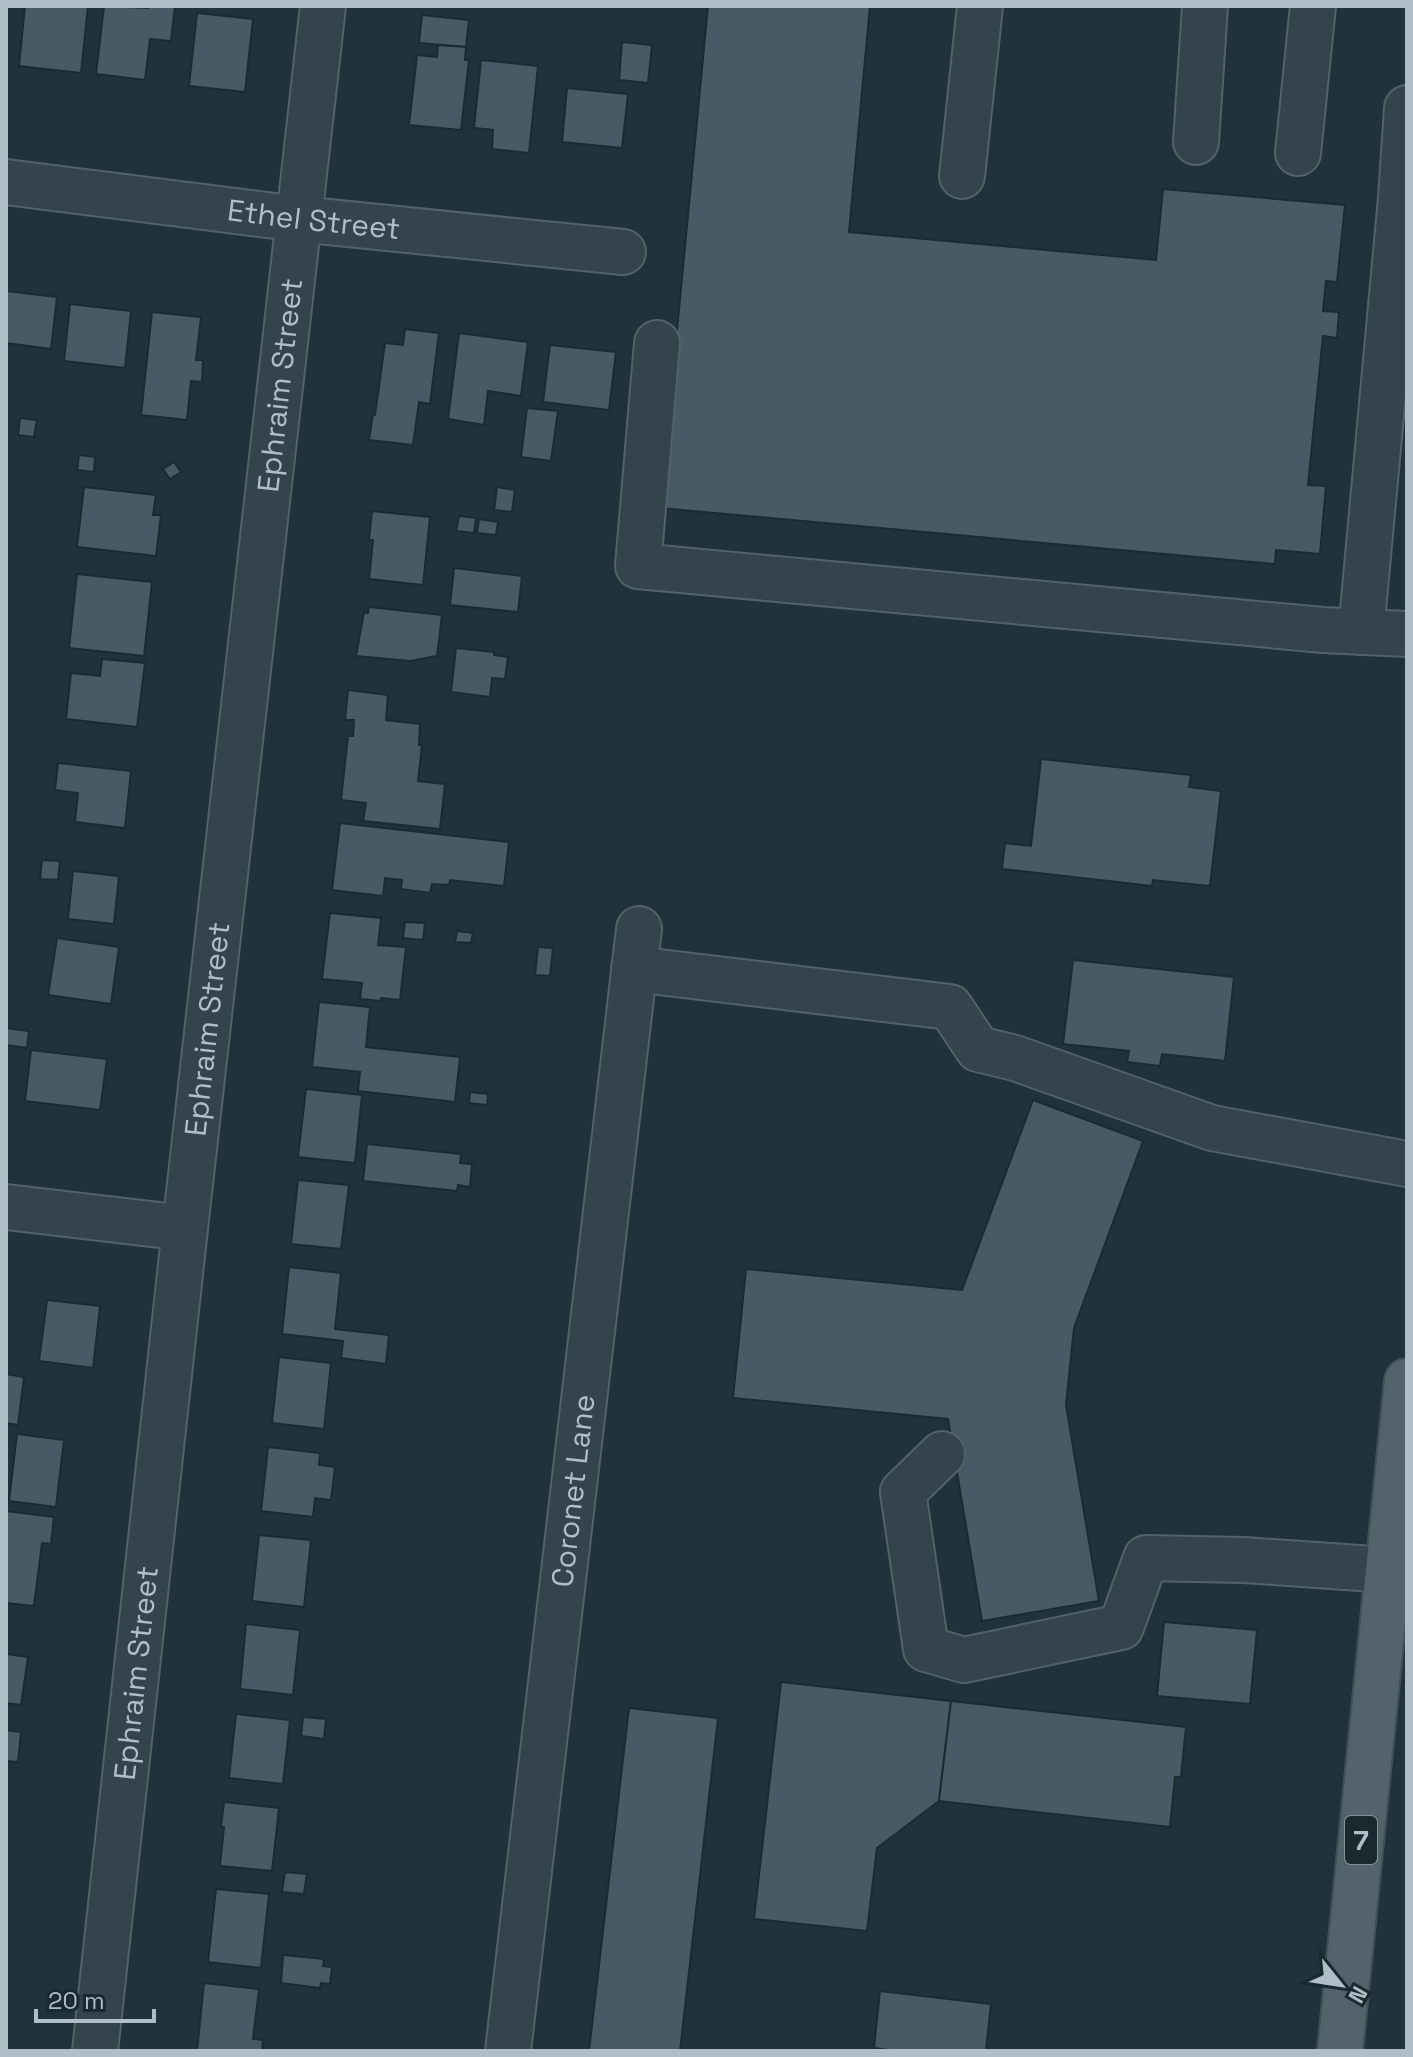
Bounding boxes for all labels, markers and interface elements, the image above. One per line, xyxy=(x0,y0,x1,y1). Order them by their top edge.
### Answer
street label: Ethel Street xyxy=(225,190,402,248)
street label: Ephraim Street xyxy=(248,276,311,494)
street label: Ephraim Street xyxy=(176,920,238,1138)
street label: Coronet Lane xyxy=(542,1392,604,1589)
street label: Ephraim Street xyxy=(105,1564,167,1782)
road number: 7 xyxy=(1345,1816,1377,1864)
north arrow xyxy=(1301,1945,1381,2025)
scale bar xyxy=(36,1973,154,2023)
text: N xyxy=(1343,1982,1374,2008)
text: 20 m xyxy=(48,1985,105,2016)

